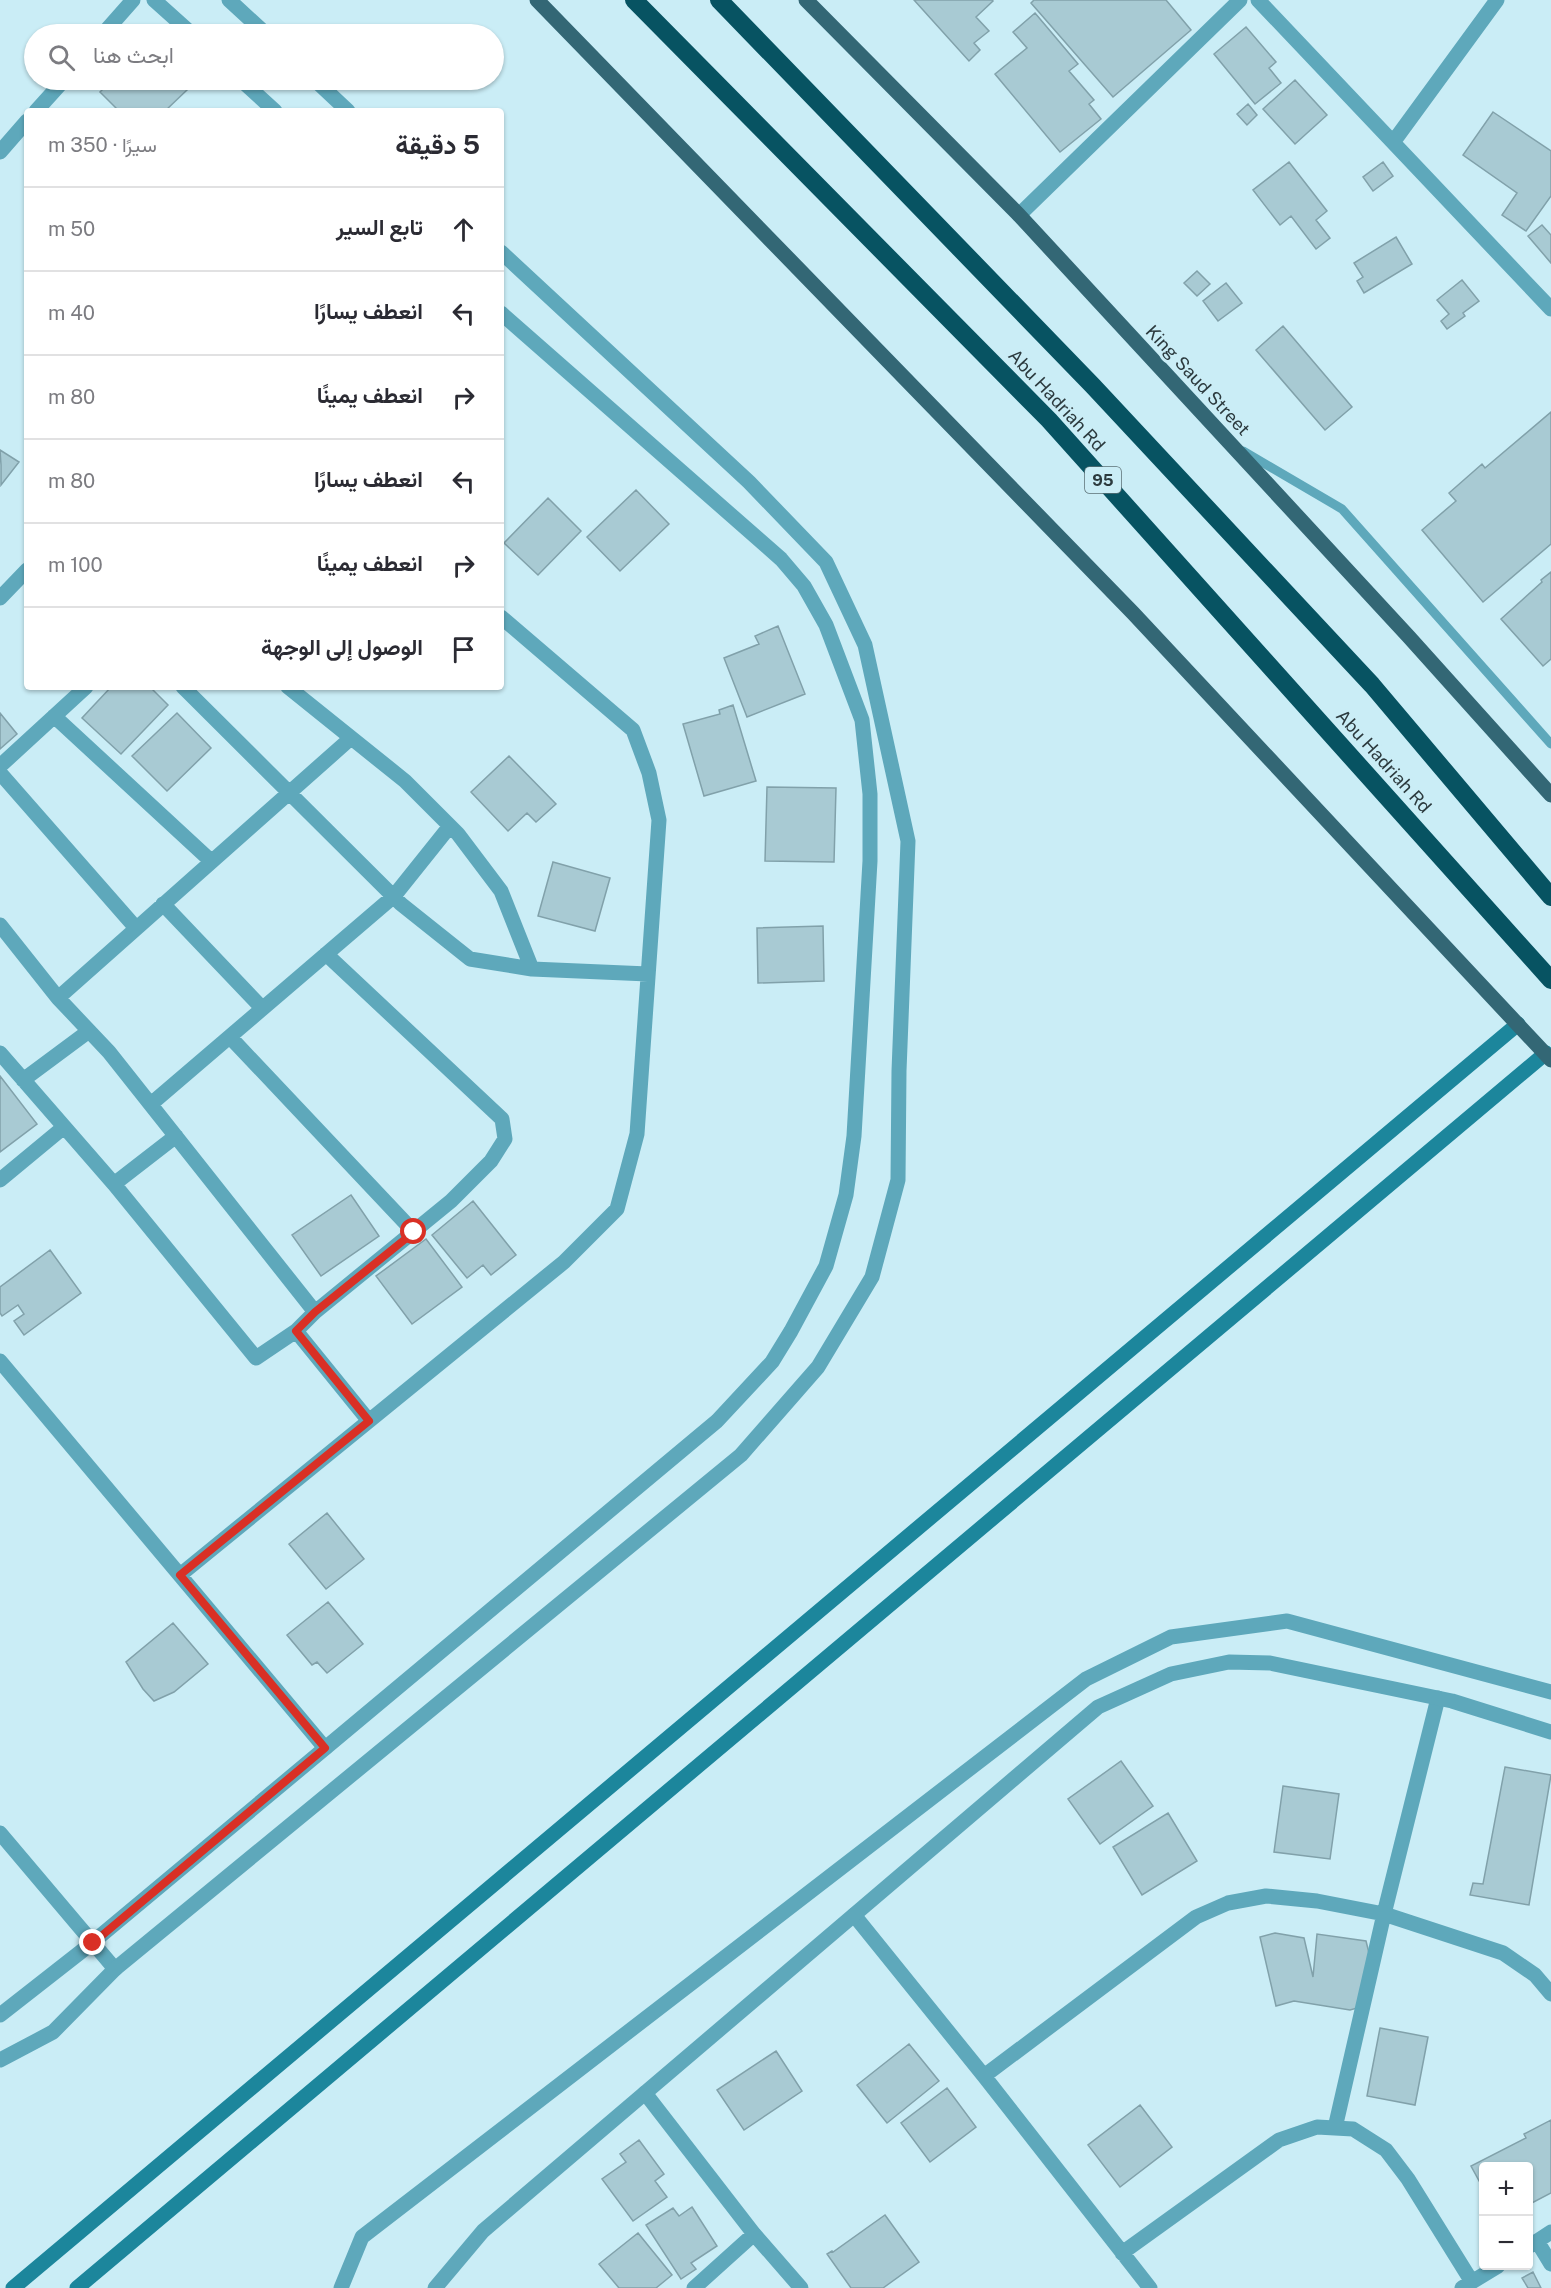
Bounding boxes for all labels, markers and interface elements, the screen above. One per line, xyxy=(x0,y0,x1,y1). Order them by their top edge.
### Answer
search box xyxy=(24,24,504,90)
icon: search xyxy=(45,41,78,74)
text: ابحث هنا xyxy=(93,42,174,68)
text: 5 دقيقة xyxy=(395,129,480,160)
text: سيرًا · 350 m xyxy=(48,133,157,157)
icon: ahead xyxy=(447,213,480,246)
text: تابع السير xyxy=(336,214,423,240)
text: 50 m xyxy=(48,217,95,241)
icon: left xyxy=(447,297,480,330)
text: انعطف يسارًا xyxy=(314,298,423,324)
text: 40 m xyxy=(48,301,95,325)
street label: King Saud Street xyxy=(1142,321,1254,439)
street label: Abu Hadriah Rd xyxy=(1004,345,1110,455)
icon: right xyxy=(447,381,480,414)
text: انعطف يمينًا xyxy=(317,382,423,408)
text: 80 m xyxy=(48,385,95,409)
icon: left xyxy=(447,465,480,498)
text: انعطف يسارًا xyxy=(314,466,423,492)
road number: 95 xyxy=(1085,467,1121,493)
text: 80 m xyxy=(48,469,95,493)
icon: right xyxy=(447,549,480,582)
text: انعطف يمينًا xyxy=(317,550,423,576)
text: 100 m xyxy=(48,553,103,577)
icon: arrive xyxy=(447,633,480,666)
text: الوصول إلى الوجهة xyxy=(261,634,423,660)
street label: Abu Hadriah Rd xyxy=(1332,705,1436,817)
route start xyxy=(400,1218,426,1244)
route end xyxy=(79,1929,105,1955)
map controls xyxy=(1479,2162,1533,2270)
button: + xyxy=(1479,2162,1533,2216)
button: − xyxy=(1479,2216,1533,2270)

